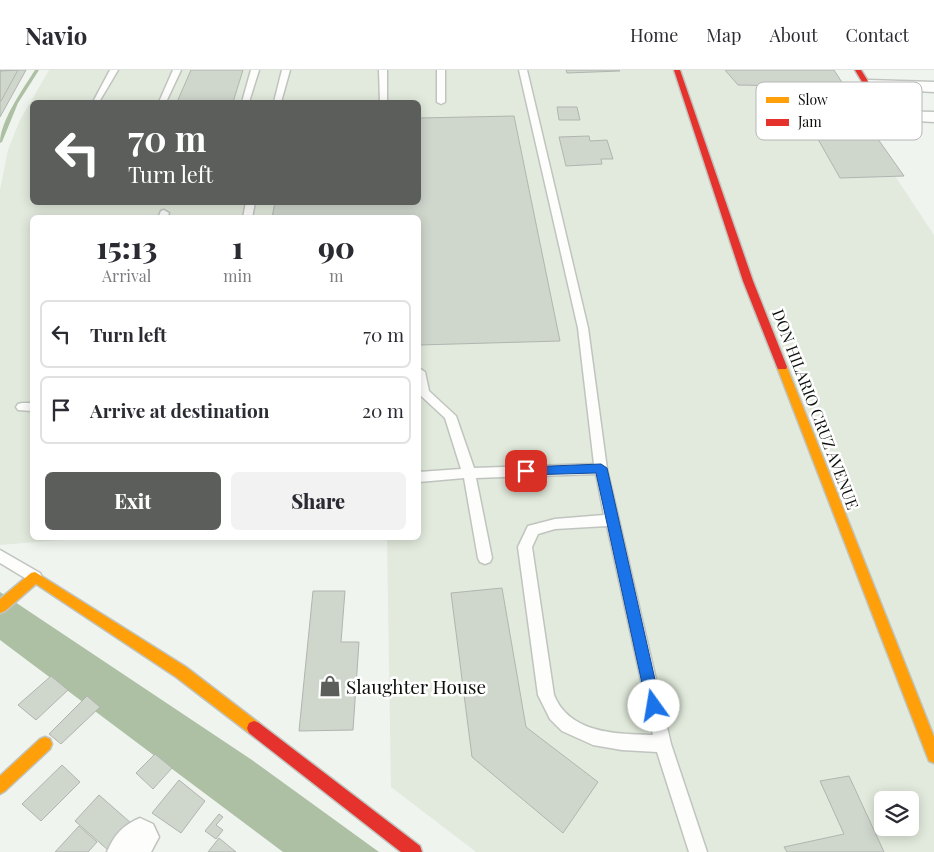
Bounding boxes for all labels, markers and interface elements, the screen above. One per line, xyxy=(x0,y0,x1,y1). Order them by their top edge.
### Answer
text: Navio xyxy=(25,19,87,51)
text: Home xyxy=(630,23,678,47)
text: Map xyxy=(706,23,741,47)
text: About xyxy=(769,23,818,47)
text: Contact xyxy=(846,23,909,47)
legend xyxy=(756,82,922,140)
text: Slow xyxy=(798,90,828,109)
text: Jam xyxy=(797,112,822,131)
text: 70 m xyxy=(128,114,206,161)
icon: left xyxy=(45,120,110,185)
text: Turn left xyxy=(128,159,213,189)
text: 15:13 xyxy=(96,227,157,267)
text: 1 xyxy=(232,227,243,267)
text: 90 xyxy=(318,227,355,267)
text: Arrival xyxy=(102,265,151,286)
text: min xyxy=(223,265,252,286)
text: m xyxy=(329,265,344,286)
street label: DON HILARIO CRUZ AVENUE xyxy=(768,306,864,512)
icon: left xyxy=(47,320,75,348)
text: Turn left xyxy=(90,321,167,347)
text: 70 m xyxy=(363,321,404,347)
icon: arrive xyxy=(47,396,75,424)
text: Arrive at destination xyxy=(90,397,270,423)
text: 20 m xyxy=(362,397,404,423)
pin xyxy=(505,450,547,492)
icon: arrive xyxy=(512,457,540,485)
button: Exit xyxy=(45,472,221,530)
button: Share xyxy=(231,472,406,530)
shop icon: Slaughter House xyxy=(317,673,343,699)
place label: Slaughter House xyxy=(346,673,486,699)
position arrow xyxy=(627,679,679,731)
map controls xyxy=(874,791,919,836)
button: layers xyxy=(874,791,919,836)

